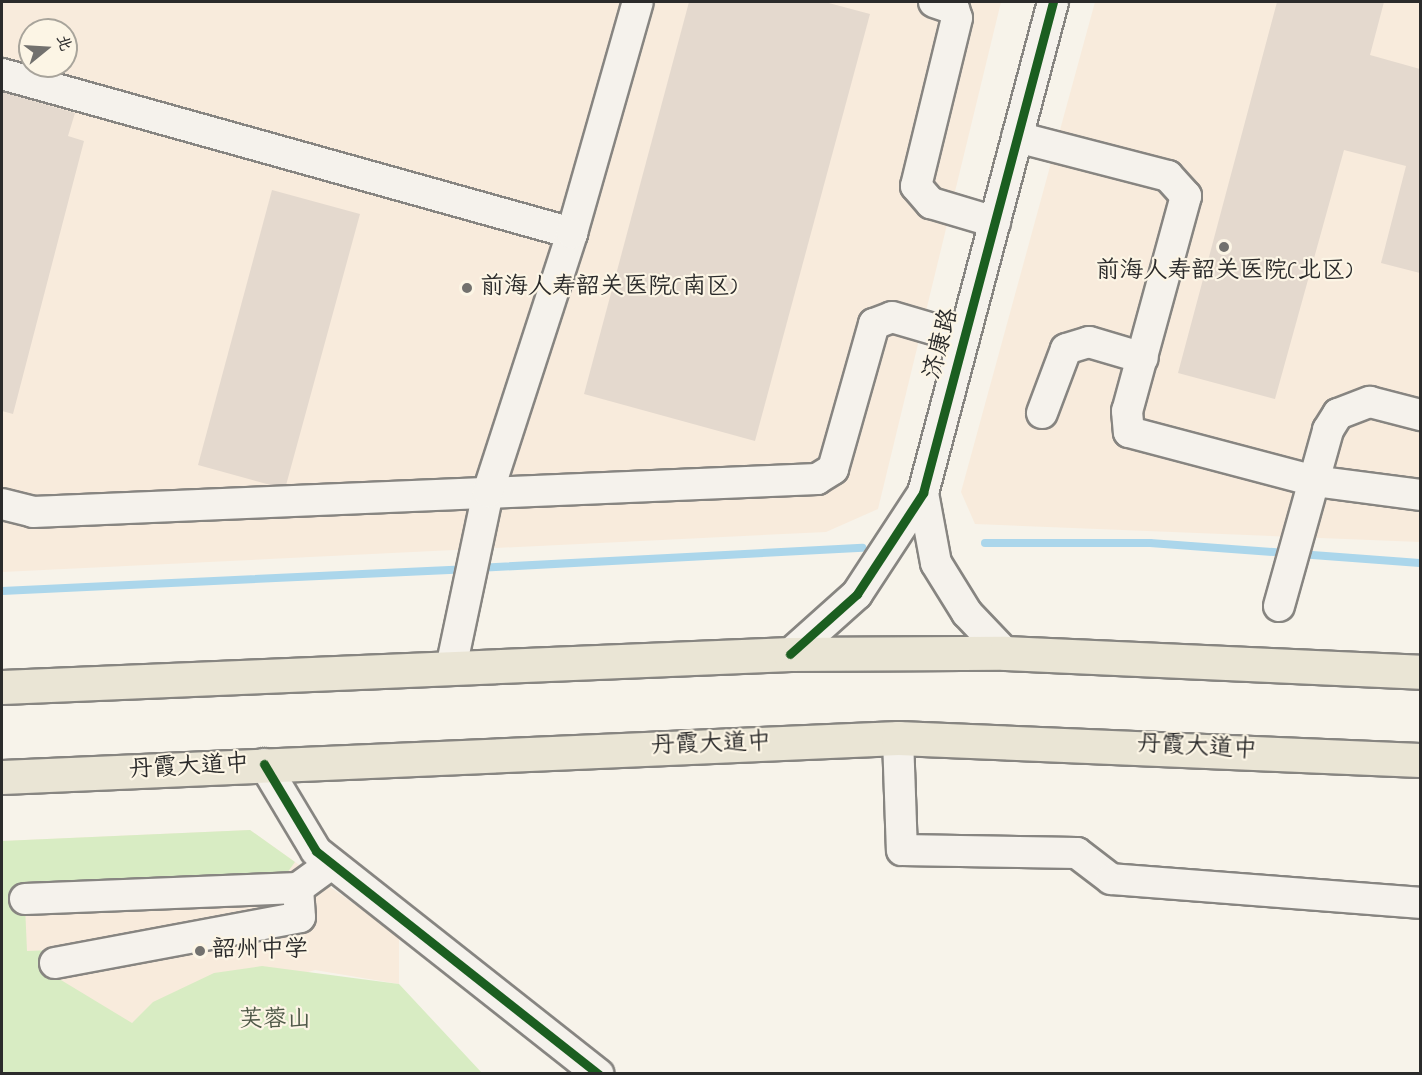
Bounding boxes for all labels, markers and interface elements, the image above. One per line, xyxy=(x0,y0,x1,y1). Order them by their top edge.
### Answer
north arrow xyxy=(18,18,78,78)
text: 北 xyxy=(49,32,77,54)
marker: 前海人寿韶关医院(北区) xyxy=(1215,238,1233,256)
place label: 前海人寿韶关医院(北区) xyxy=(1095,258,1353,286)
place label: 前海人寿韶关医院(南区) xyxy=(480,274,737,302)
marker: 前海人寿韶关医院(南区) xyxy=(458,279,476,297)
street label: 济康路 xyxy=(919,305,965,383)
street label: 丹霞大道中 xyxy=(651,729,771,761)
street label: 丹霞大道中 xyxy=(1136,730,1258,766)
street label: 丹霞大道中 xyxy=(128,750,250,786)
place label: 韶州中学 xyxy=(212,937,308,965)
marker: 韶州中学 xyxy=(193,944,207,958)
park label: 芙蓉山 xyxy=(239,1007,311,1035)

